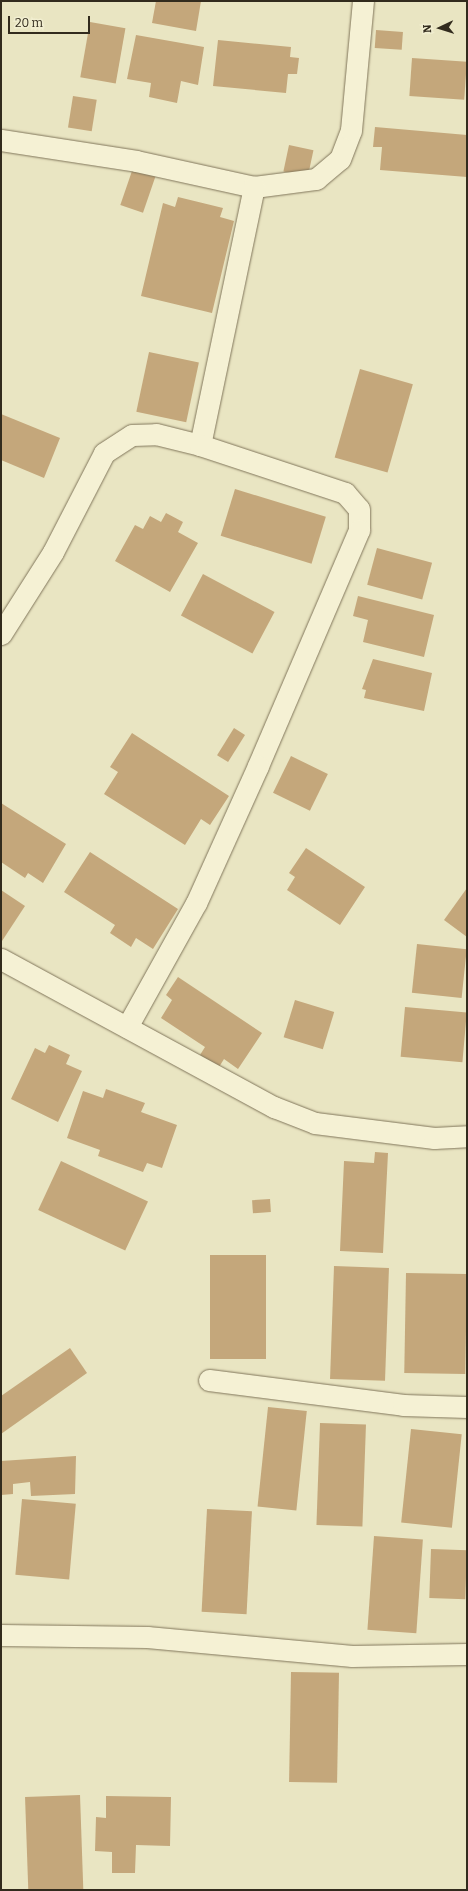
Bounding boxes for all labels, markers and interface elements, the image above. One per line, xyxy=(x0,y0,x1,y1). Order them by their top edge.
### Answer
scale bar xyxy=(10,8,92,34)
north arrow xyxy=(420,8,460,48)
text: 20 m xyxy=(15,16,43,30)
text: N xyxy=(421,24,434,34)

